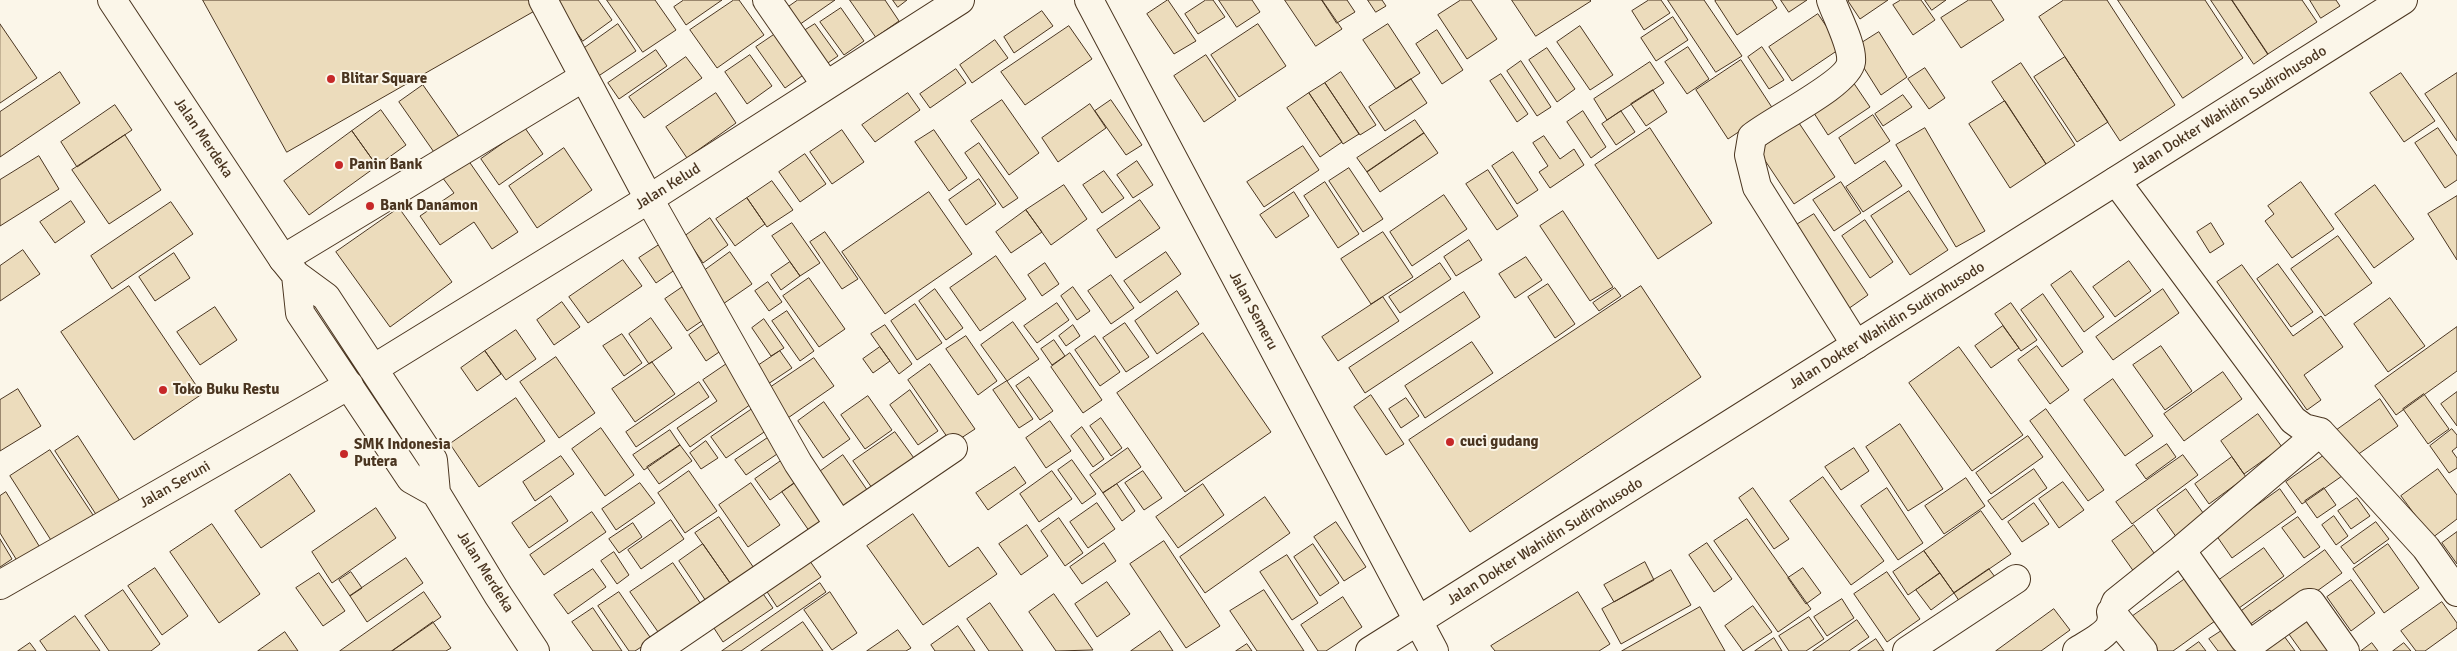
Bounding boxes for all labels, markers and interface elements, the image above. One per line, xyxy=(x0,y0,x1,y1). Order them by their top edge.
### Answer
street label: Jalan Dokter Wahidin Sudirohusodo xyxy=(2128,42,2330,178)
place label: Blitar Square xyxy=(341,70,427,88)
marker: Blitar Square xyxy=(325,73,337,85)
street label: Jalan Merdeka xyxy=(170,94,236,182)
place label: Panin Bank xyxy=(349,156,422,174)
marker: Panin Bank xyxy=(333,159,345,171)
street label: Jalan Kelud xyxy=(632,160,704,214)
place label: Bank Danamon xyxy=(380,197,478,215)
marker: Bank Danamon xyxy=(364,200,376,212)
street label: Jalan Dokter Wahidin Sudirohusodo xyxy=(1786,258,1988,394)
street label: Jalan Semeru xyxy=(1225,269,1281,353)
place label: Toko Buku Restu xyxy=(173,381,279,399)
marker: Toko Buku Restu xyxy=(157,384,169,396)
place label: cuci gudang xyxy=(1460,433,1539,451)
place label: SMK Indonesia Putera xyxy=(354,436,451,471)
marker: cuci gudang xyxy=(1444,436,1456,448)
marker: SMK Indonesia Putera xyxy=(338,448,350,460)
street label: Jalan Seruni xyxy=(136,457,214,513)
street label: Jalan Dokter Wahidin Sudirohusodo xyxy=(1444,474,1646,610)
street label: Jalan Merdeka xyxy=(453,528,517,616)

